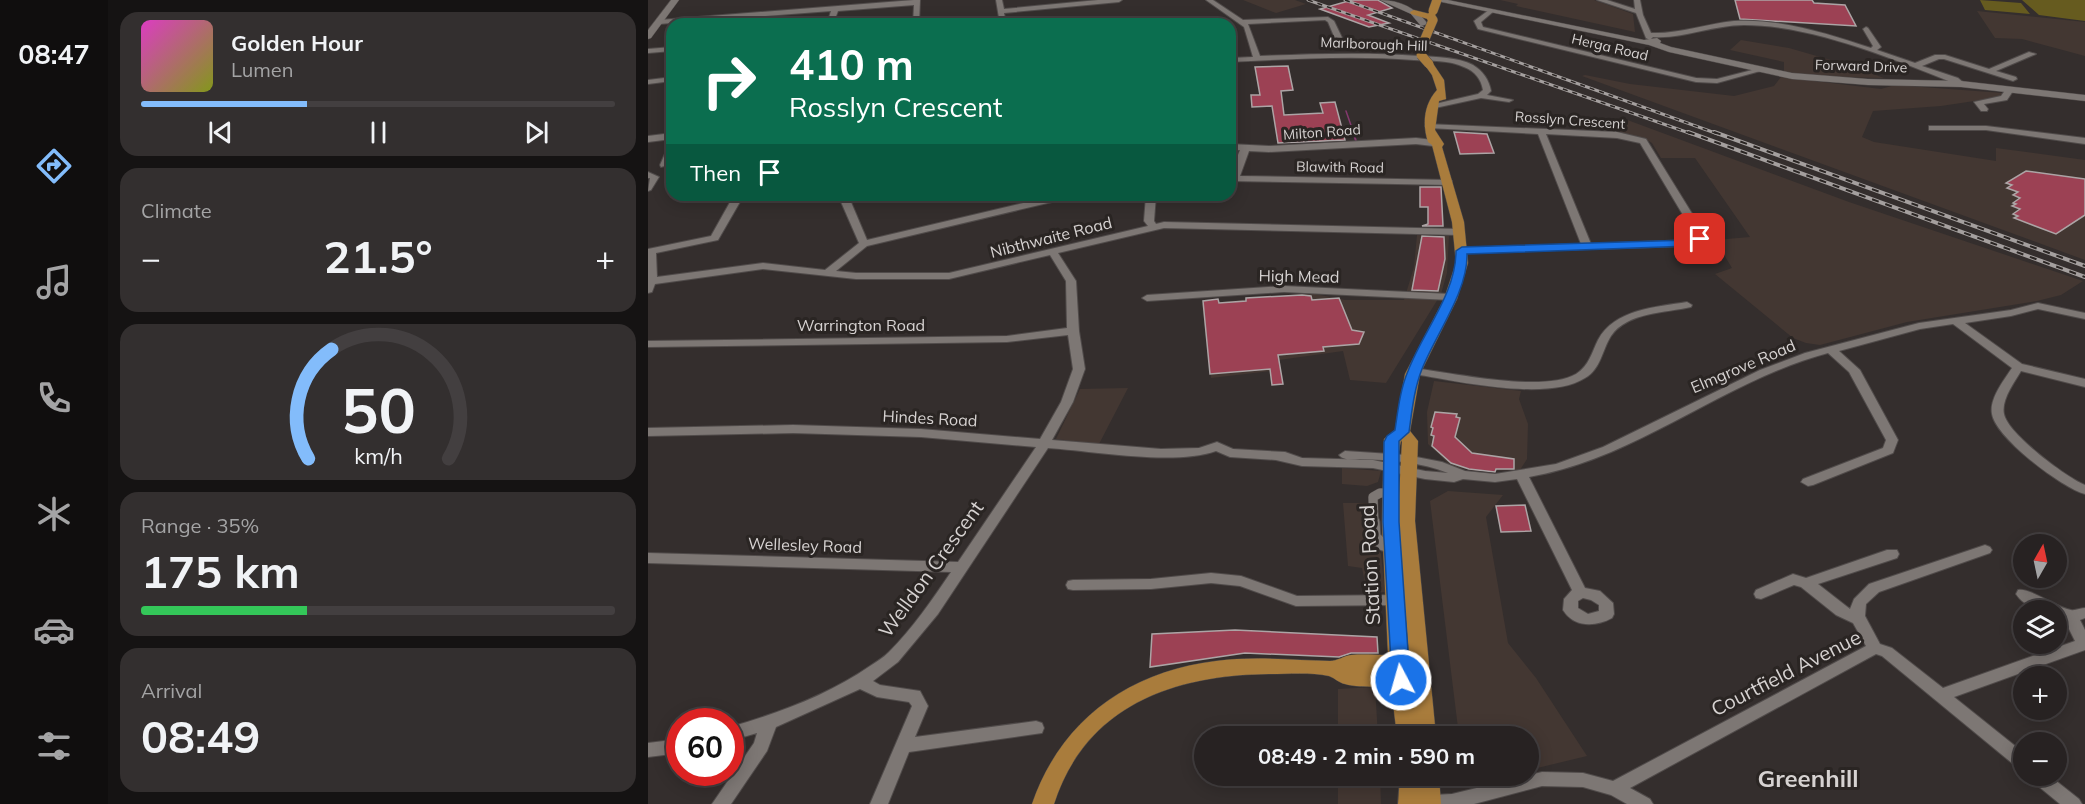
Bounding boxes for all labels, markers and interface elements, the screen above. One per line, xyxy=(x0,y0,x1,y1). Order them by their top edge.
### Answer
text: Golden Hour xyxy=(231,29,363,57)
street label: Herga Road xyxy=(1570,29,1650,65)
street label: Marlborough Hill xyxy=(1320,33,1428,55)
text: 08:47 xyxy=(18,37,90,71)
text: 410 m xyxy=(789,38,914,91)
icon: right xyxy=(690,42,768,120)
street label: Forward Drive xyxy=(1815,55,1907,77)
text: Lumen xyxy=(231,57,293,82)
text: Rosslyn Crescent xyxy=(789,90,1002,124)
street label: Rosslyn Crescent xyxy=(1514,107,1626,133)
icon: previous xyxy=(204,116,237,149)
icon: pause xyxy=(362,116,395,149)
icon: next xyxy=(520,116,553,149)
street label: Milton Road xyxy=(1283,120,1361,144)
icon: directions xyxy=(33,145,75,187)
icon: arrive xyxy=(753,156,786,189)
street label: Blawith Road xyxy=(1296,157,1384,177)
text: Then xyxy=(690,159,741,187)
text: Climate xyxy=(141,198,212,223)
street label: Nibthwaite Road xyxy=(988,212,1114,262)
pin xyxy=(1674,213,1725,264)
icon: arrive xyxy=(1683,222,1716,255)
text: 21.5° xyxy=(323,228,433,284)
text: − xyxy=(141,237,161,278)
text: + xyxy=(595,237,615,278)
icon: music xyxy=(33,261,75,303)
street label: High Mead xyxy=(1258,265,1340,287)
street label: Warrington Road xyxy=(797,315,925,335)
street label: Elmgrove Road xyxy=(1687,335,1799,397)
text: 50 xyxy=(341,370,415,449)
icon: phone xyxy=(33,377,75,419)
street label: Hindes Road xyxy=(882,406,978,430)
text: km/h xyxy=(354,442,402,469)
icon: climate xyxy=(33,493,75,535)
street label: Welldon Crescent xyxy=(873,496,989,642)
street label: Station Road xyxy=(1354,504,1385,626)
text: Range · 35% xyxy=(141,513,259,538)
street label: Wellesley Road xyxy=(748,533,862,557)
north arrow xyxy=(2013,534,2067,588)
map controls xyxy=(2013,534,2067,786)
text: 175 km xyxy=(141,543,300,599)
button: layers xyxy=(2013,600,2067,654)
icon: car xyxy=(33,609,75,651)
street label: Courtfield Avenue xyxy=(1707,624,1865,721)
position arrow xyxy=(1369,648,1433,712)
button: + xyxy=(2013,666,2067,720)
text: Arrival xyxy=(141,678,202,703)
text: 08:49 xyxy=(141,708,260,764)
speed limit sign: 60 xyxy=(666,708,744,786)
icon: filters xyxy=(33,725,75,767)
button: − xyxy=(2013,732,2067,786)
text: 08:49 · 2 min · 590 m xyxy=(1258,742,1475,770)
district label: Greenhill xyxy=(1757,763,1859,793)

